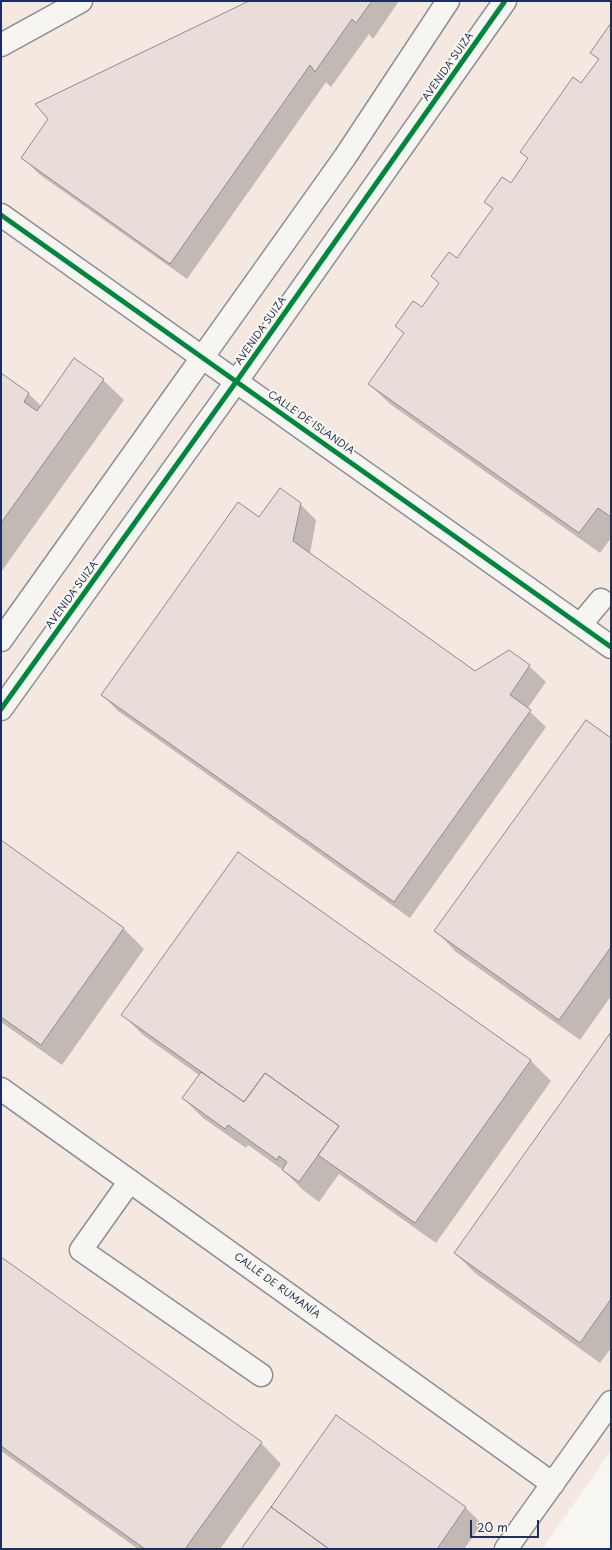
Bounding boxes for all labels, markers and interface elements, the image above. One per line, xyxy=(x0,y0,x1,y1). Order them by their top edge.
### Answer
street label: AVENIDA SUIZA xyxy=(420,31,476,103)
street label: AVENIDA SUIZA xyxy=(233,295,289,367)
street label: CALLE DE ISLANDIA xyxy=(266,389,356,457)
street label: AVENIDA SUIZA xyxy=(43,559,101,631)
street label: CALLE DE RUMANÍA xyxy=(232,1251,322,1321)
scale bar xyxy=(472,1512,541,1538)
text: 20 m xyxy=(477,1518,508,1536)

